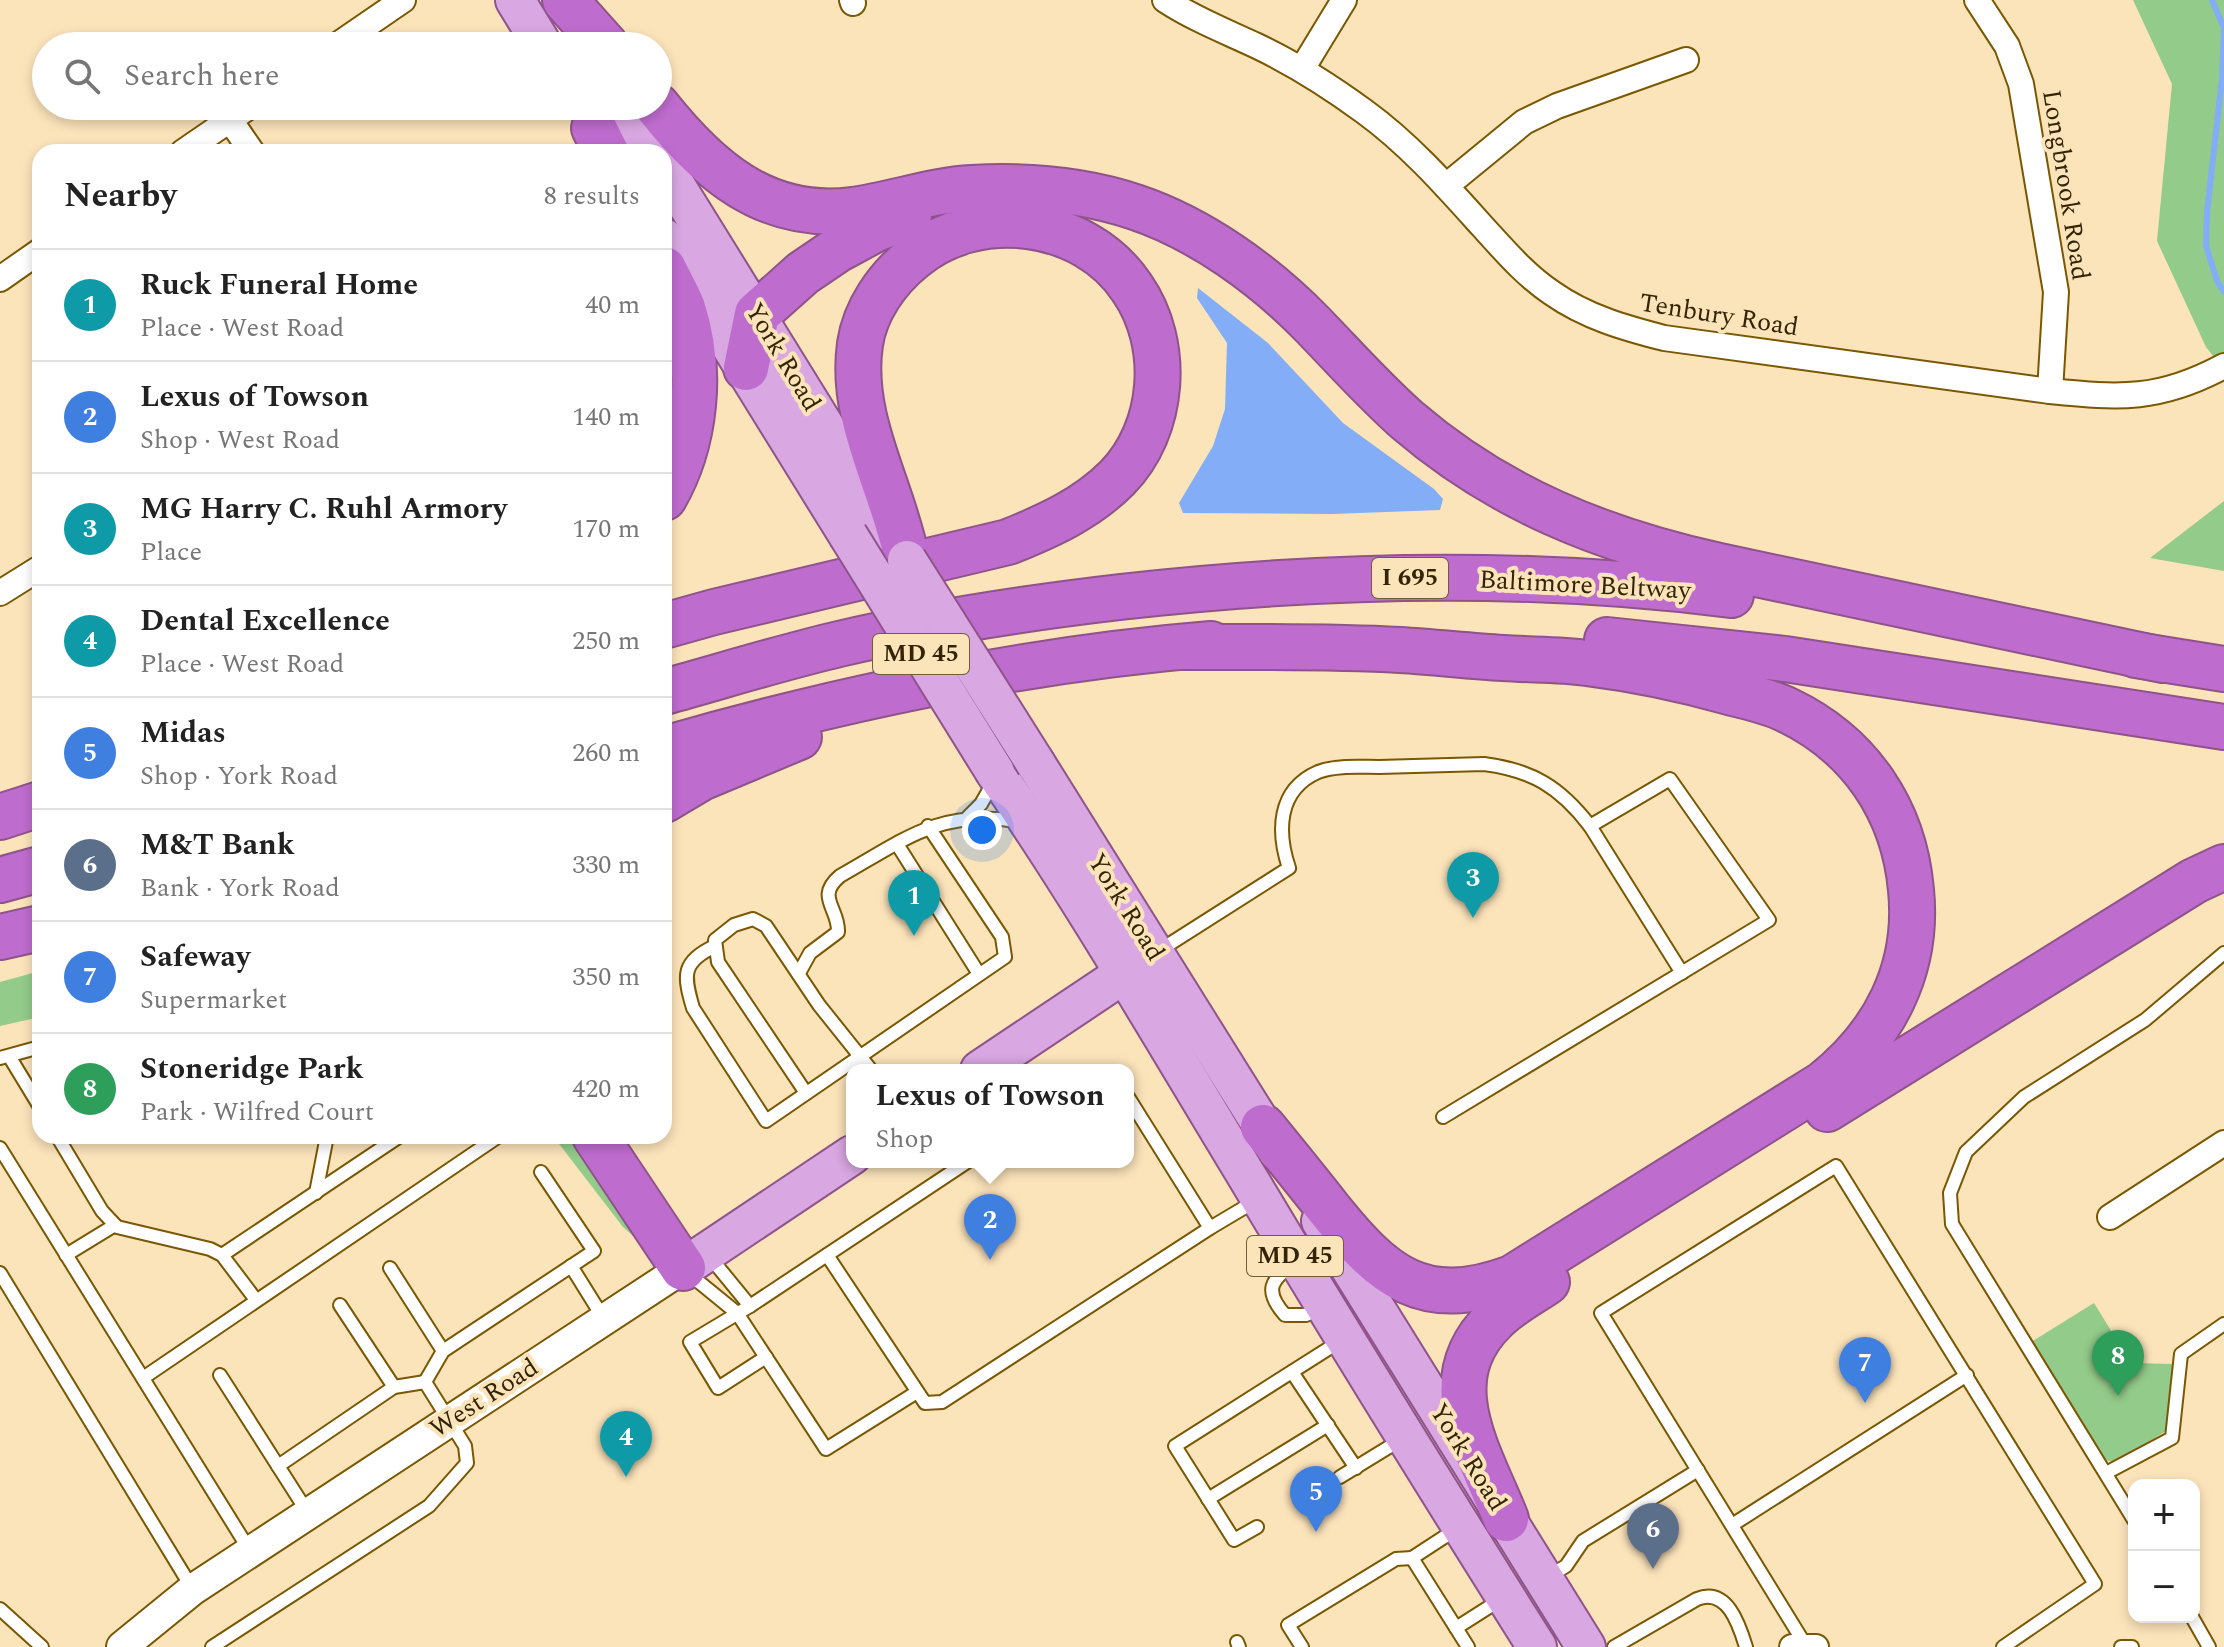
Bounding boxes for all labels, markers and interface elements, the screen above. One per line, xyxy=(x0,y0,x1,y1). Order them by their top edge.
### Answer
search box xyxy=(32,32,672,120)
text: Search here xyxy=(124,53,280,99)
icon: search xyxy=(60,54,104,98)
street label: Longbrook Road xyxy=(2031,87,2101,283)
text: Nearby xyxy=(64,170,177,222)
text: 8 results xyxy=(544,176,640,216)
text: Ruck Funeral Home xyxy=(140,262,418,308)
street label: Tenbury Road xyxy=(1636,283,1802,347)
text: 1 xyxy=(83,285,97,325)
text: 40 m xyxy=(585,285,640,325)
street label: York Road xyxy=(735,295,831,419)
text: Place · West Road xyxy=(140,308,344,348)
text: Lexus of Towson xyxy=(140,374,369,420)
text: 2 xyxy=(83,397,97,437)
text: 140 m xyxy=(572,397,640,437)
text: Shop · West Road xyxy=(140,420,340,460)
text: MG Harry C. Ruhl Armory xyxy=(140,486,507,532)
text: 3 xyxy=(83,509,97,549)
text: 170 m xyxy=(572,509,640,549)
text: Place xyxy=(140,532,202,572)
road number: I 695 xyxy=(1372,558,1448,598)
street label: Baltimore Beltway xyxy=(1478,559,1693,611)
text: Dental Excellence xyxy=(140,598,390,644)
text: 4 xyxy=(83,621,97,661)
text: 250 m xyxy=(572,621,640,661)
road number: MD 45 xyxy=(873,634,969,674)
text: Place · West Road xyxy=(140,644,344,684)
text: Midas xyxy=(140,710,226,756)
text: 5 xyxy=(83,733,97,773)
text: 260 m xyxy=(572,733,640,773)
text: Shop · York Road xyxy=(140,756,338,796)
your location xyxy=(962,810,1002,850)
text: M&T Bank xyxy=(140,822,295,868)
text: 6 xyxy=(83,845,97,885)
text: 330 m xyxy=(572,845,640,885)
street label: York Road xyxy=(1077,845,1175,969)
pin: 3 xyxy=(1447,852,1499,918)
text: Bank · York Road xyxy=(140,868,340,908)
pin: 1 xyxy=(888,870,940,936)
text: Safeway xyxy=(140,934,250,980)
text: 7 xyxy=(83,957,97,997)
text: 350 m xyxy=(572,957,640,997)
text: Supermarket xyxy=(140,980,287,1020)
text: Stoneridge Park xyxy=(140,1046,364,1092)
popup xyxy=(846,1064,1134,1168)
text: 8 xyxy=(83,1069,97,1109)
text: 420 m xyxy=(572,1069,640,1109)
text: Lexus of Towson xyxy=(876,1073,1105,1119)
text: Park · Wilfred Court xyxy=(140,1092,374,1132)
text: Shop xyxy=(876,1119,933,1159)
pin: 2 xyxy=(964,1194,1016,1260)
road number: MD 45 xyxy=(1247,1236,1343,1276)
pin: 8 xyxy=(2092,1330,2144,1396)
pin: 7 xyxy=(1839,1337,1891,1403)
street label: West Road xyxy=(422,1348,546,1448)
street label: York Road xyxy=(1419,1395,1517,1519)
pin: 4 xyxy=(600,1411,652,1477)
pin: 5 xyxy=(1290,1466,1342,1532)
map controls xyxy=(2128,1479,2200,1623)
button: + xyxy=(2128,1479,2200,1551)
pin: 6 xyxy=(1627,1503,1679,1569)
button: − xyxy=(2128,1551,2200,1623)

